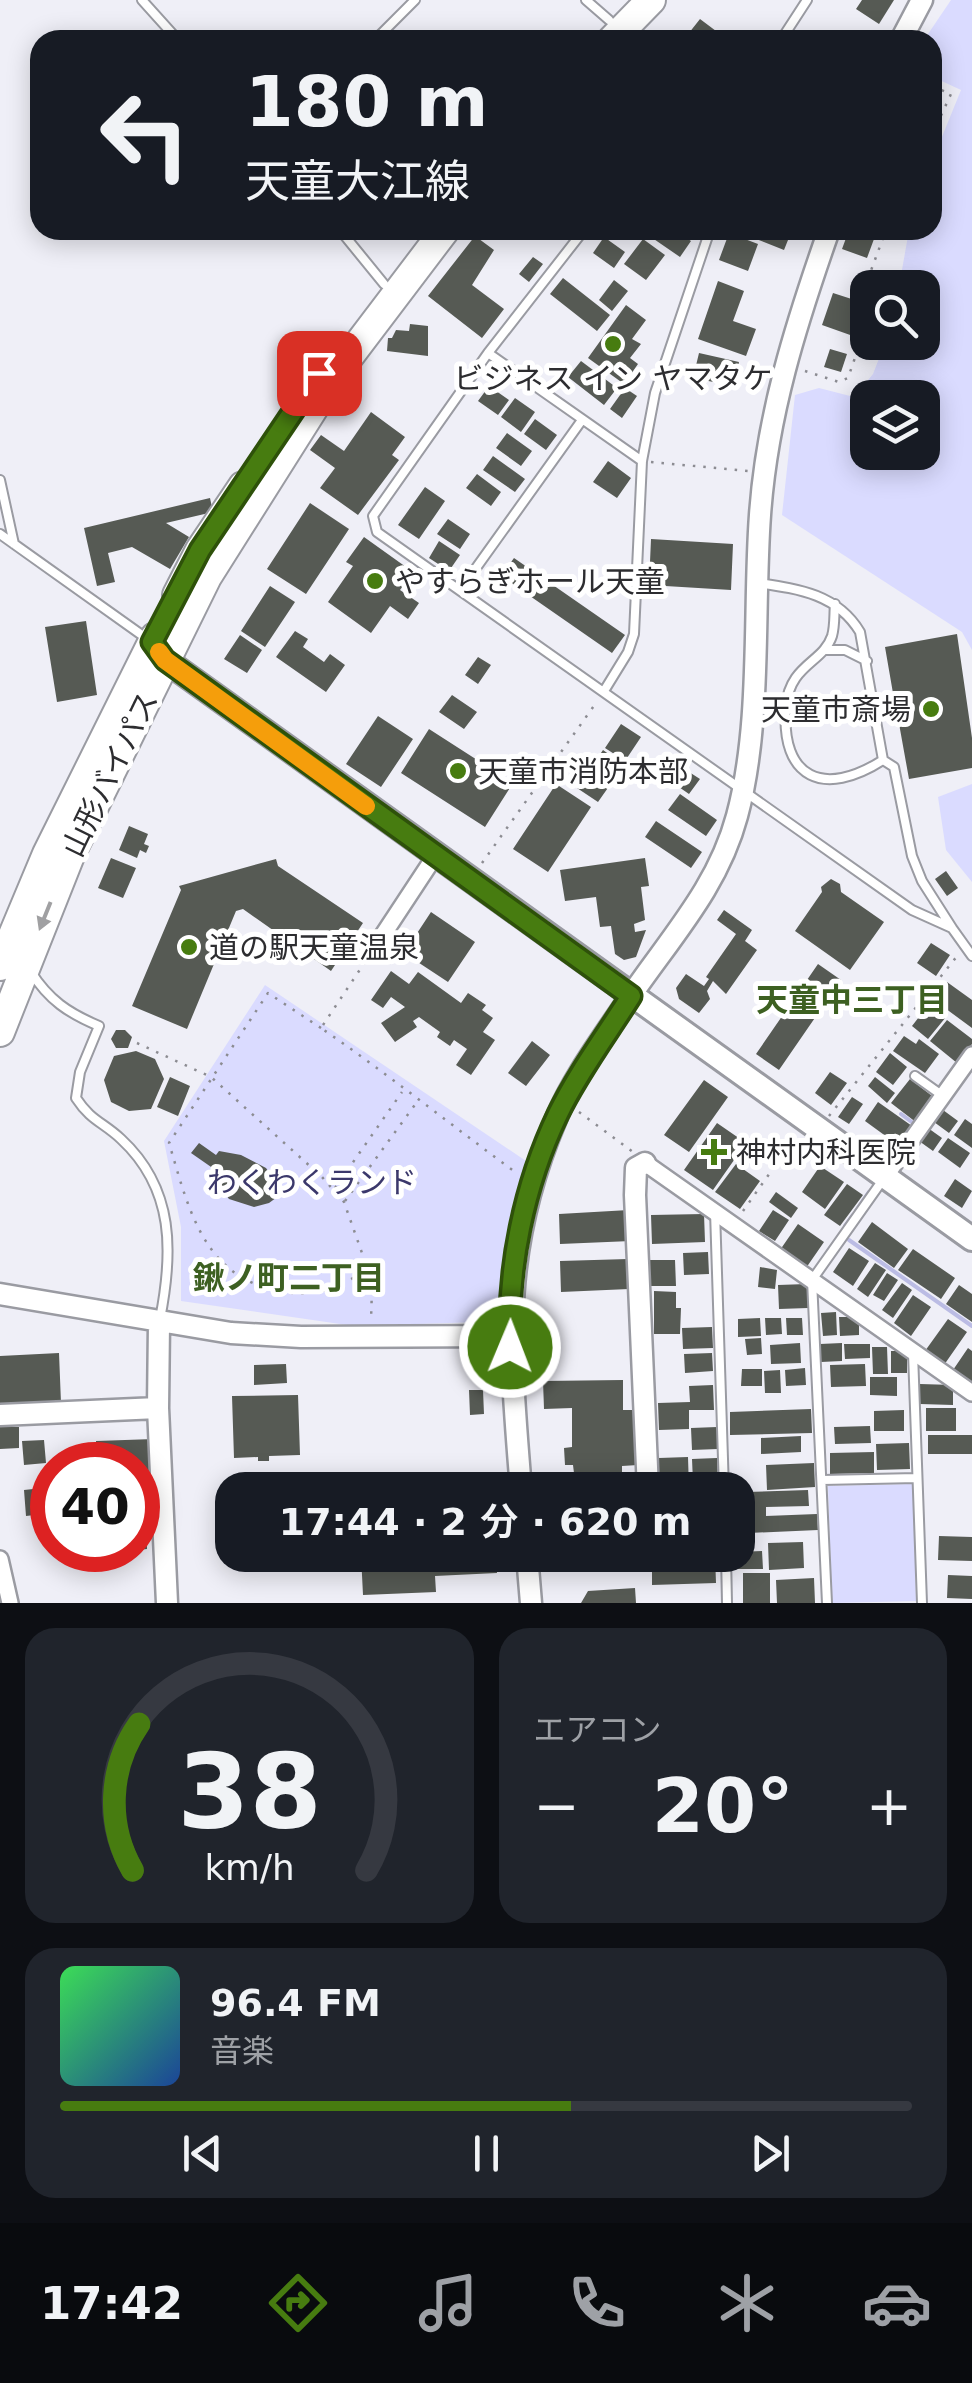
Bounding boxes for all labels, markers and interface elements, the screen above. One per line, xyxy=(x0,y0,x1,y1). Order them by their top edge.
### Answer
text: 180 m xyxy=(245,61,488,143)
icon: left xyxy=(80,70,210,200)
text: 天童大江線 xyxy=(245,155,470,208)
map controls xyxy=(850,270,940,470)
button: search xyxy=(850,270,940,360)
pin xyxy=(277,331,362,416)
marker: ビジネス イン ヤマタケ xyxy=(602,333,624,355)
icon: arrive xyxy=(292,346,347,401)
place label: ビジネス イン ヤマタケ xyxy=(453,361,773,396)
button: layers xyxy=(850,380,940,470)
place label: やすらぎホール天童 xyxy=(395,564,665,599)
marker: やすらぎホール天童 xyxy=(364,570,386,592)
street label: 山形バイパス xyxy=(55,686,165,862)
place label: 天童市斎場 xyxy=(761,692,911,727)
marker: 天童市斎場 xyxy=(920,698,942,720)
place label: 天童市消防本部 xyxy=(478,754,688,789)
marker: 天童市消防本部 xyxy=(447,760,469,782)
one-way arrow xyxy=(36,901,52,931)
place label: 道の駅天童温泉 xyxy=(209,930,419,965)
marker: 道の駅天童温泉 xyxy=(178,936,200,958)
district label: 天童中三丁目 xyxy=(756,981,948,1019)
place label: 神村内科医院 xyxy=(736,1135,916,1170)
marker: 神村内科医院 xyxy=(701,1139,727,1165)
park label: わくわくランド xyxy=(207,1165,417,1200)
district label: 鍬ノ町二丁目 xyxy=(193,1259,385,1297)
position arrow xyxy=(458,1295,562,1399)
speed limit sign: 40 xyxy=(30,1442,160,1572)
text: 17:44 · 2 分 · 620 m xyxy=(279,1500,691,1544)
text: エアコン xyxy=(534,1711,662,1749)
text: 38 xyxy=(177,1731,322,1853)
text: 20° xyxy=(652,1762,794,1850)
text: − xyxy=(534,1774,580,1838)
text: + xyxy=(866,1774,912,1838)
text: km/h xyxy=(204,1847,294,1888)
text: 96.4 FM xyxy=(210,1981,381,2025)
text: 音楽 xyxy=(210,2032,274,2070)
icon: previous xyxy=(175,2126,230,2181)
icon: pause xyxy=(459,2126,514,2181)
icon: next xyxy=(743,2126,798,2181)
icon: directions xyxy=(263,2268,333,2338)
icon: music xyxy=(413,2268,483,2338)
icon: phone xyxy=(562,2268,632,2338)
icon: climate xyxy=(712,2268,782,2338)
icon: car xyxy=(862,2268,932,2338)
text: 17:42 xyxy=(40,2277,183,2330)

